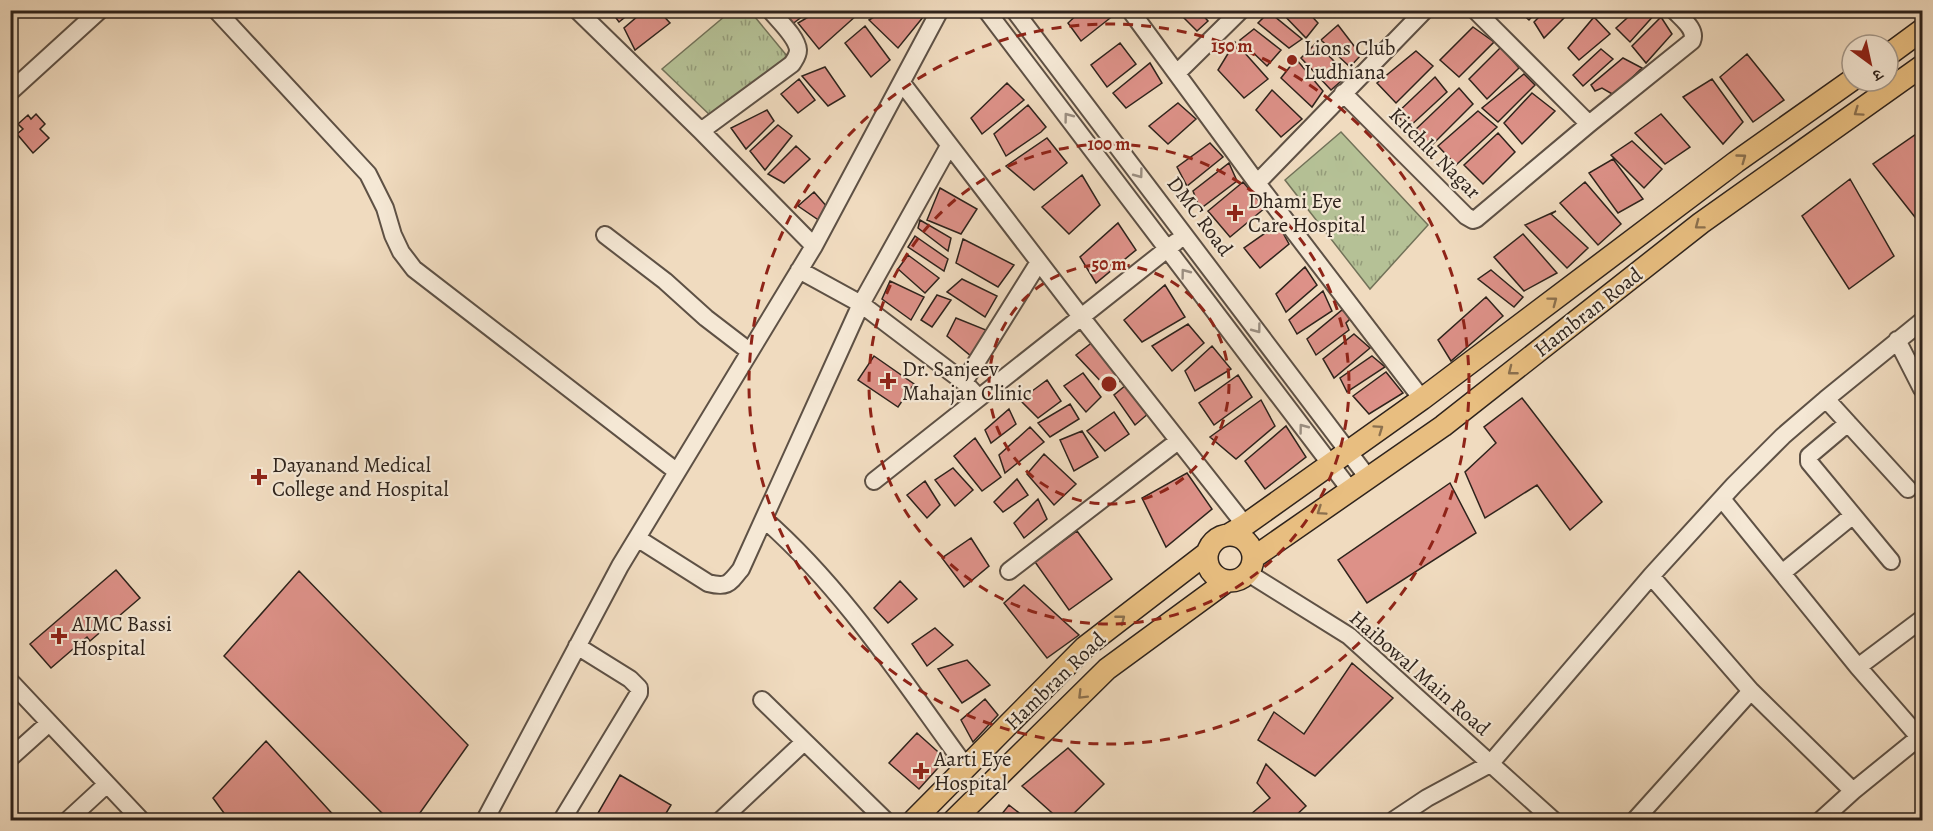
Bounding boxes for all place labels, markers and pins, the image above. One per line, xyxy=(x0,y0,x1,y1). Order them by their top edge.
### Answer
place label: Lions Club Ludhiana xyxy=(1304,34,1395,86)
marker: Lions Club Ludhiana xyxy=(1285,53,1299,67)
place label: Dhami Eye Care Hospital xyxy=(1248,187,1366,239)
marker: Dhami Eye Care Hospital xyxy=(1226,204,1244,222)
place label: Dr. Sanjeev Mahajan Clinic xyxy=(902,355,1032,407)
marker: Dr. Sanjeev Mahajan Clinic xyxy=(879,372,897,390)
centre of rings xyxy=(1099,374,1119,394)
place label: Dayanand Medical College and Hospital xyxy=(272,451,449,503)
marker: Dayanand Medical College and Hospital xyxy=(250,468,268,486)
place label: AIMC Bassi Hospital xyxy=(71,610,172,662)
marker: AIMC Bassi Hospital xyxy=(50,627,68,645)
place label: Aarti Eye Hospital xyxy=(933,745,1011,797)
marker: Aarti Eye Hospital xyxy=(912,762,930,780)

